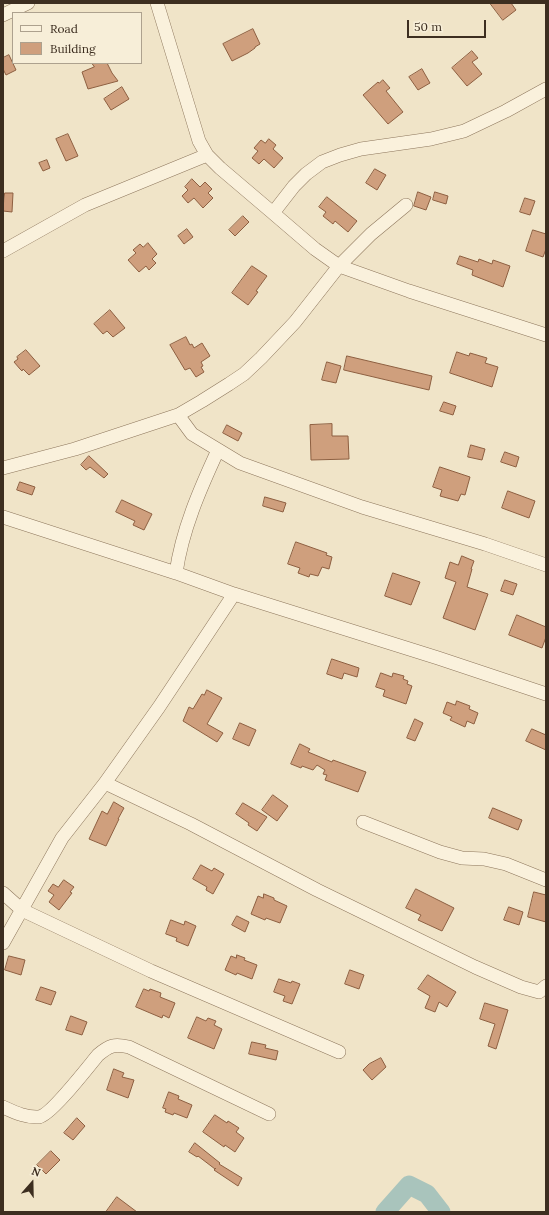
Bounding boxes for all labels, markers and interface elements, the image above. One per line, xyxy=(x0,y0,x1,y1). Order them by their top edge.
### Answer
legend xyxy=(12,12,142,64)
scale bar xyxy=(409,12,488,38)
text: 50 m xyxy=(414,19,442,34)
text: Road xyxy=(50,21,78,36)
text: Building xyxy=(50,41,96,56)
north arrow xyxy=(12,1163,52,1203)
text: N xyxy=(30,1164,42,1180)

